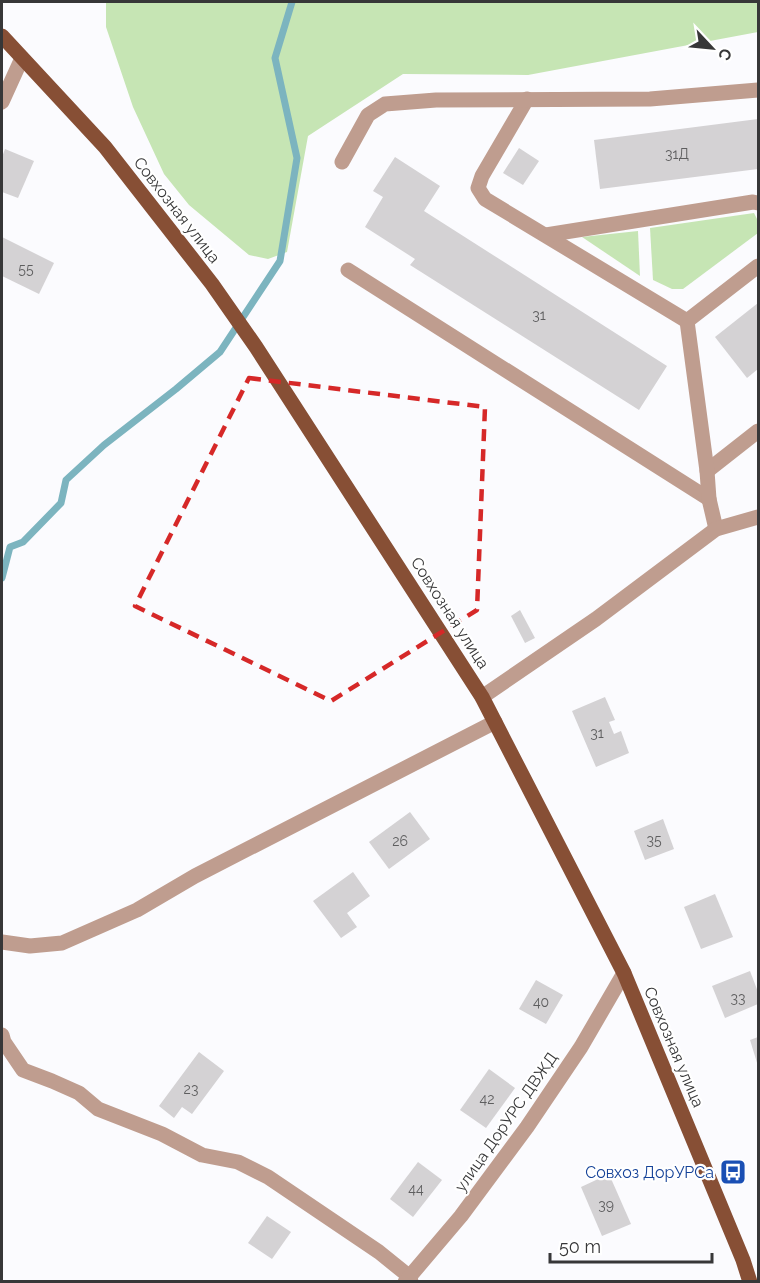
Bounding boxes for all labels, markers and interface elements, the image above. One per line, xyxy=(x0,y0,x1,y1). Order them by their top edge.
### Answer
north arrow xyxy=(682,18,742,78)
text: С xyxy=(714,45,736,63)
house number: 31Д xyxy=(665,146,689,162)
street label: Совхозная улица xyxy=(130,153,224,267)
house number: 55 xyxy=(18,261,34,277)
house number: 31 xyxy=(532,307,546,323)
street label: Совхозная улица xyxy=(407,554,493,672)
house number: 31 xyxy=(590,725,604,741)
house number: 35 xyxy=(646,832,662,848)
house number: 26 xyxy=(392,833,408,849)
street label: Совхозная улица xyxy=(640,984,708,1110)
house number: 33 xyxy=(731,990,745,1006)
house number: 40 xyxy=(533,994,549,1010)
street label: улица ДорУРС ДВЖД xyxy=(451,1049,561,1195)
house number: 23 xyxy=(184,1081,198,1097)
house number: 42 xyxy=(480,1091,494,1107)
bus stop icon: Совхоз ДорУPCа xyxy=(718,1157,748,1187)
place label: Совхоз ДорУPCа xyxy=(585,1163,714,1182)
house number: 44 xyxy=(408,1181,424,1197)
house number: 39 xyxy=(598,1197,614,1213)
scale bar xyxy=(550,1226,712,1264)
text: 50 m xyxy=(559,1236,601,1257)

